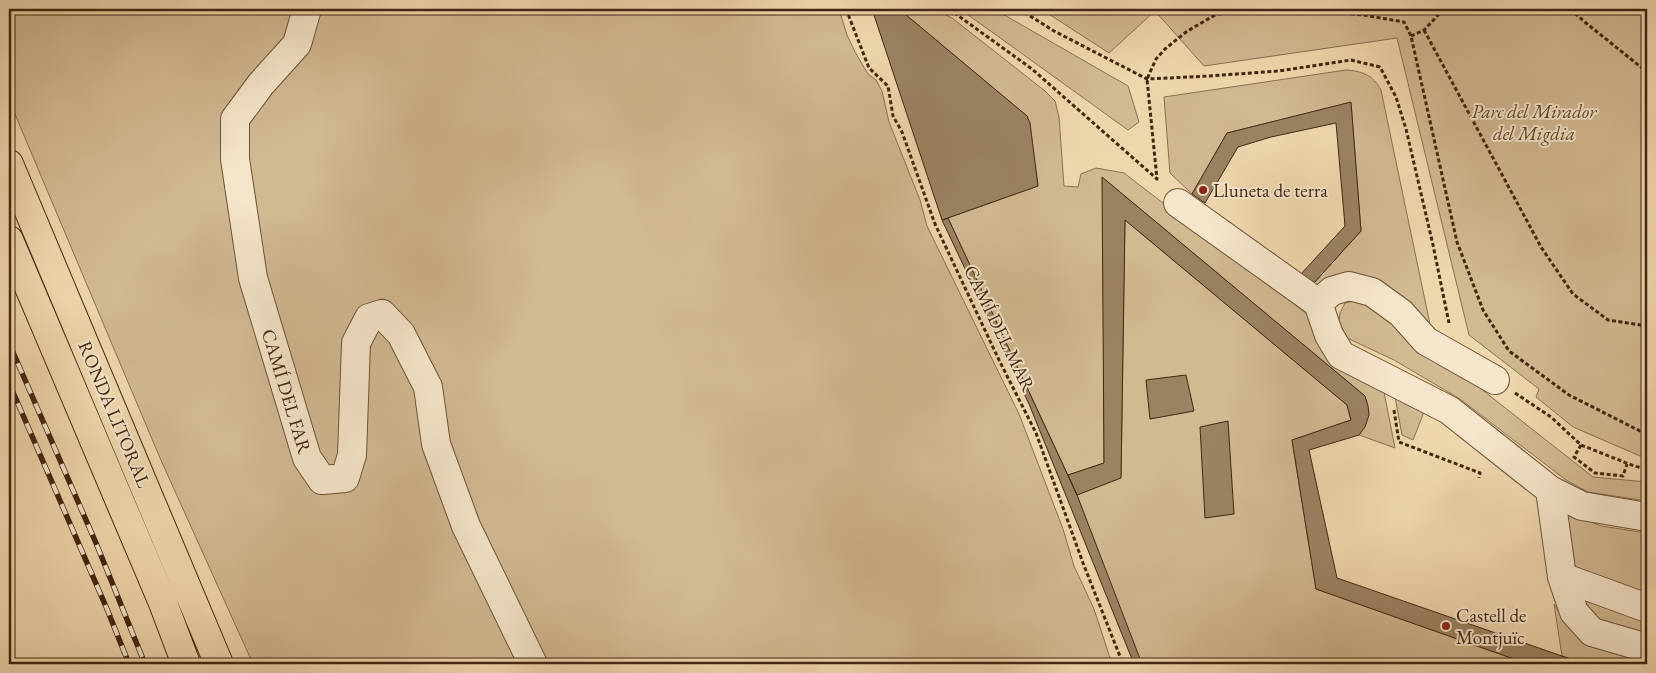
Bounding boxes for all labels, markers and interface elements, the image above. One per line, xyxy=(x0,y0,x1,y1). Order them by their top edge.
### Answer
park label: Parc del Mirador del Migdia xyxy=(1472,99,1597,146)
place label: Lluneta de terra xyxy=(1213,178,1328,203)
marker: Lluneta de terra xyxy=(1197,184,1209,196)
street label: CAMÍ DEL MAR xyxy=(958,261,1041,396)
street label: CAMÍ DEL FAR xyxy=(256,326,317,457)
street label: RONDA LITORAL xyxy=(72,337,157,491)
place label: Castell de Montjuïc xyxy=(1456,603,1527,650)
marker: Castell de Montjuïc xyxy=(1440,620,1452,632)

